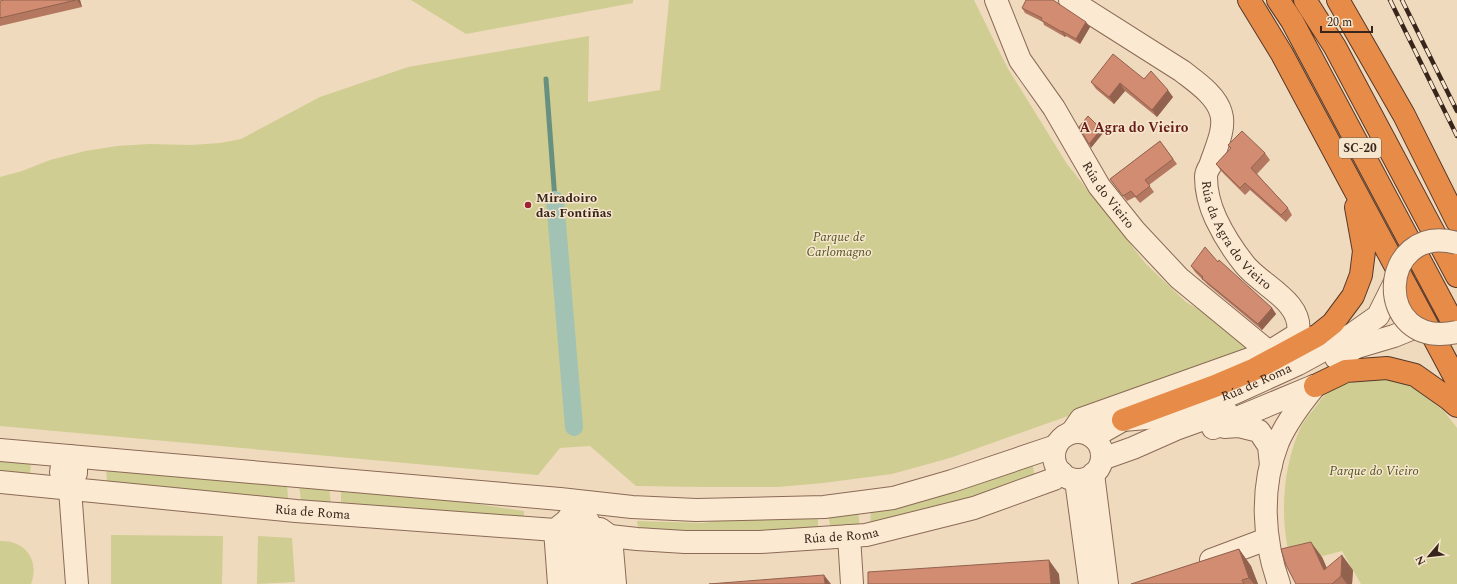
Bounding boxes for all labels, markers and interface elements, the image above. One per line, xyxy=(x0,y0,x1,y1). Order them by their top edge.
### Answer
scale bar xyxy=(1321,8,1372,34)
text: 20 m xyxy=(1327,13,1352,32)
district label: A Agra do Vieiro xyxy=(1080,117,1189,138)
road number: SC-20 xyxy=(1339,138,1381,158)
street label: Rúa do Vieiro xyxy=(1077,157,1139,233)
street label: Rúa da Agra do Vieiro xyxy=(1196,180,1276,295)
place label: Miradoiro das Fontiñas xyxy=(536,188,612,223)
marker: Miradoiro das Fontiñas xyxy=(523,200,533,210)
park label: Parque de Carlomagno xyxy=(806,227,872,262)
street label: Rúa de Roma xyxy=(1219,358,1296,407)
park label: Parque do Vieiro xyxy=(1329,461,1419,481)
street label: Rúa de Roma xyxy=(274,499,352,525)
street label: Rúa de Roma xyxy=(803,522,881,549)
north arrow xyxy=(1409,536,1449,576)
text: N xyxy=(1411,552,1430,568)

